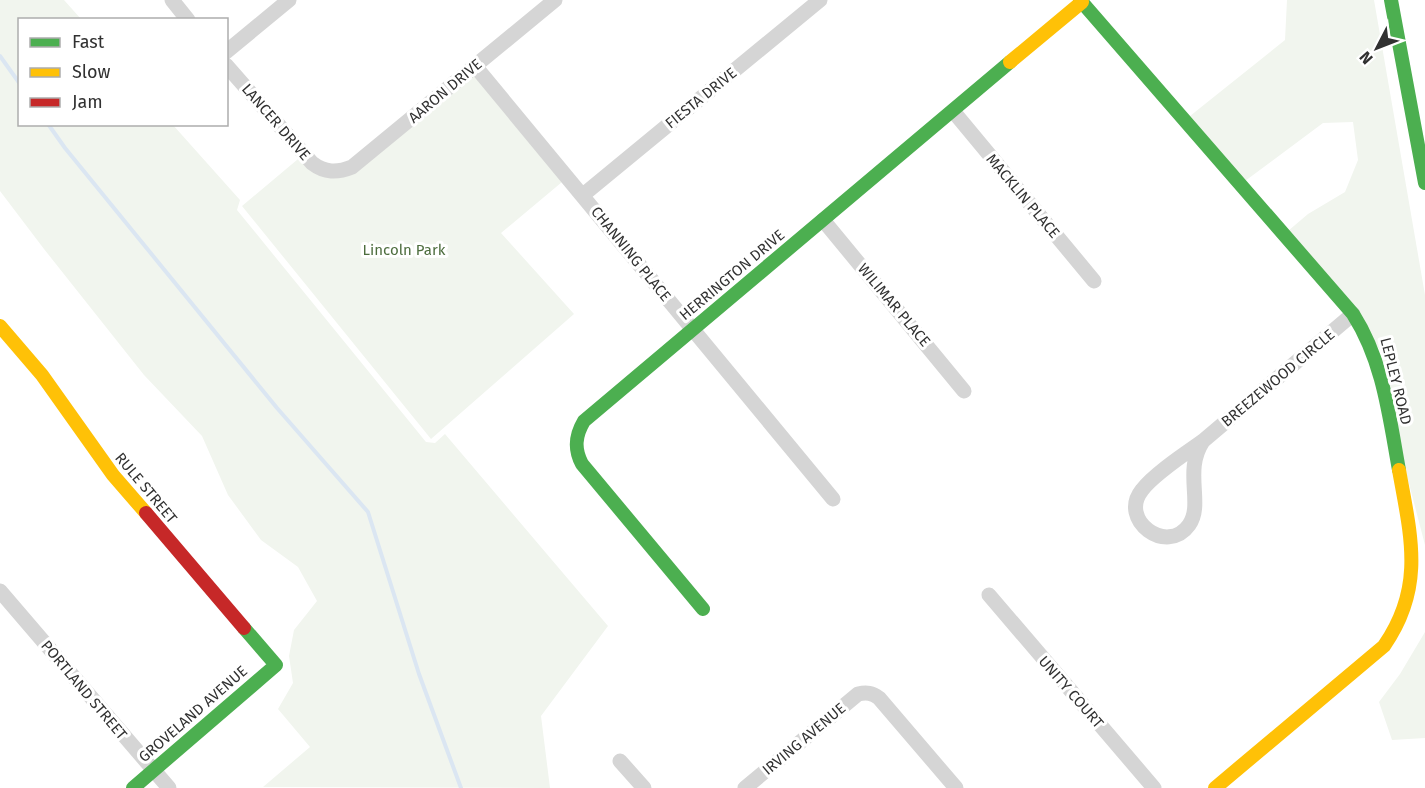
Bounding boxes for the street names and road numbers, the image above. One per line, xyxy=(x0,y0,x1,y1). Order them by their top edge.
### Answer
street label: AARON DRIVE xyxy=(405,55,485,127)
street label: FIESTA DRIVE xyxy=(662,64,740,132)
street label: LANCER DRIVE xyxy=(238,80,314,164)
street label: MACKLIN PLACE xyxy=(983,150,1063,242)
street label: CHANNING PLACE xyxy=(587,203,675,305)
street label: HERRINGTON DRIVE xyxy=(676,226,788,324)
street label: WILIMAR PLACE xyxy=(854,260,934,350)
street label: BREEZEWOOD CIRCLE xyxy=(1218,325,1338,431)
street label: LEPLEY ROAD xyxy=(1376,336,1416,426)
street label: RULE STREET xyxy=(111,449,181,527)
street label: PORTLAND STREET xyxy=(37,637,131,743)
street label: UNITY COURT xyxy=(1035,652,1107,732)
street label: GROVELAND AVENUE xyxy=(135,662,251,766)
street label: IRVING AVENUE xyxy=(759,699,849,779)

